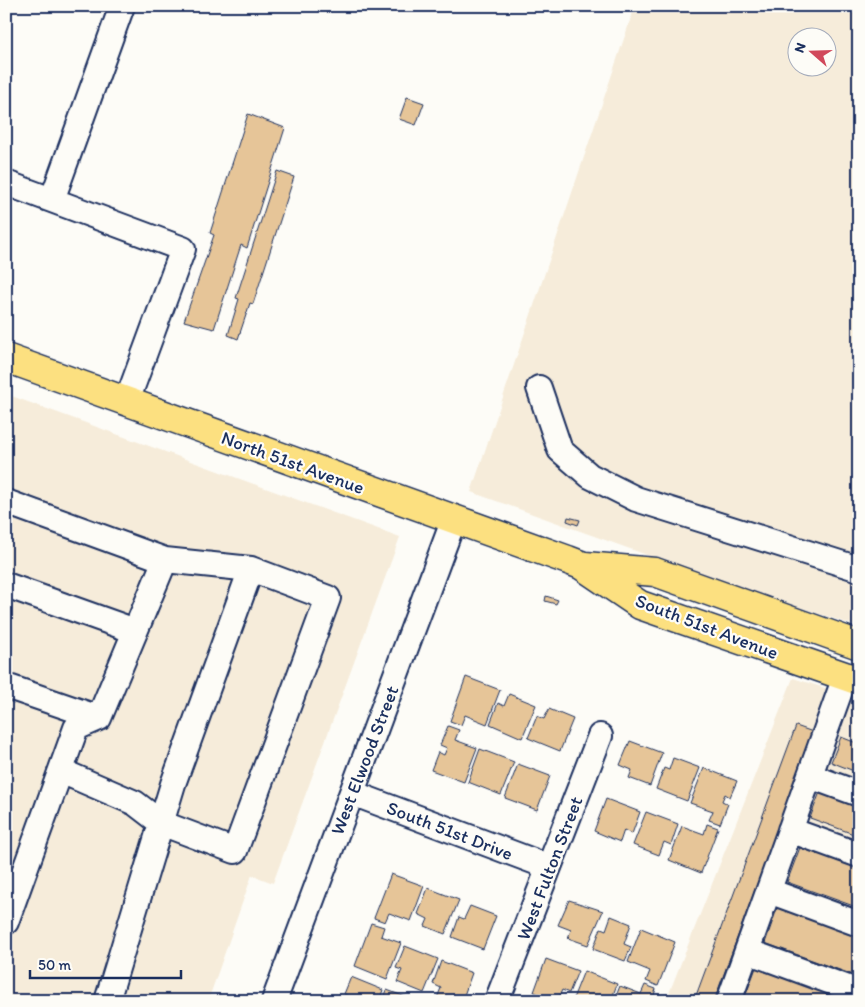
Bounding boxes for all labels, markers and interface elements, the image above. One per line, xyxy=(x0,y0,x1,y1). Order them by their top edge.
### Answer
north arrow xyxy=(788,28,838,78)
text: N xyxy=(791,40,810,55)
street label: North 51st Avenue xyxy=(218,426,367,499)
street label: South 51st Avenue xyxy=(632,589,781,664)
street label: West Elwood Street xyxy=(325,682,403,838)
street label: West Fulton Street xyxy=(512,793,587,943)
street label: South 51st Drive xyxy=(384,796,516,865)
scale bar xyxy=(30,947,181,979)
text: 50 m xyxy=(38,956,71,974)

